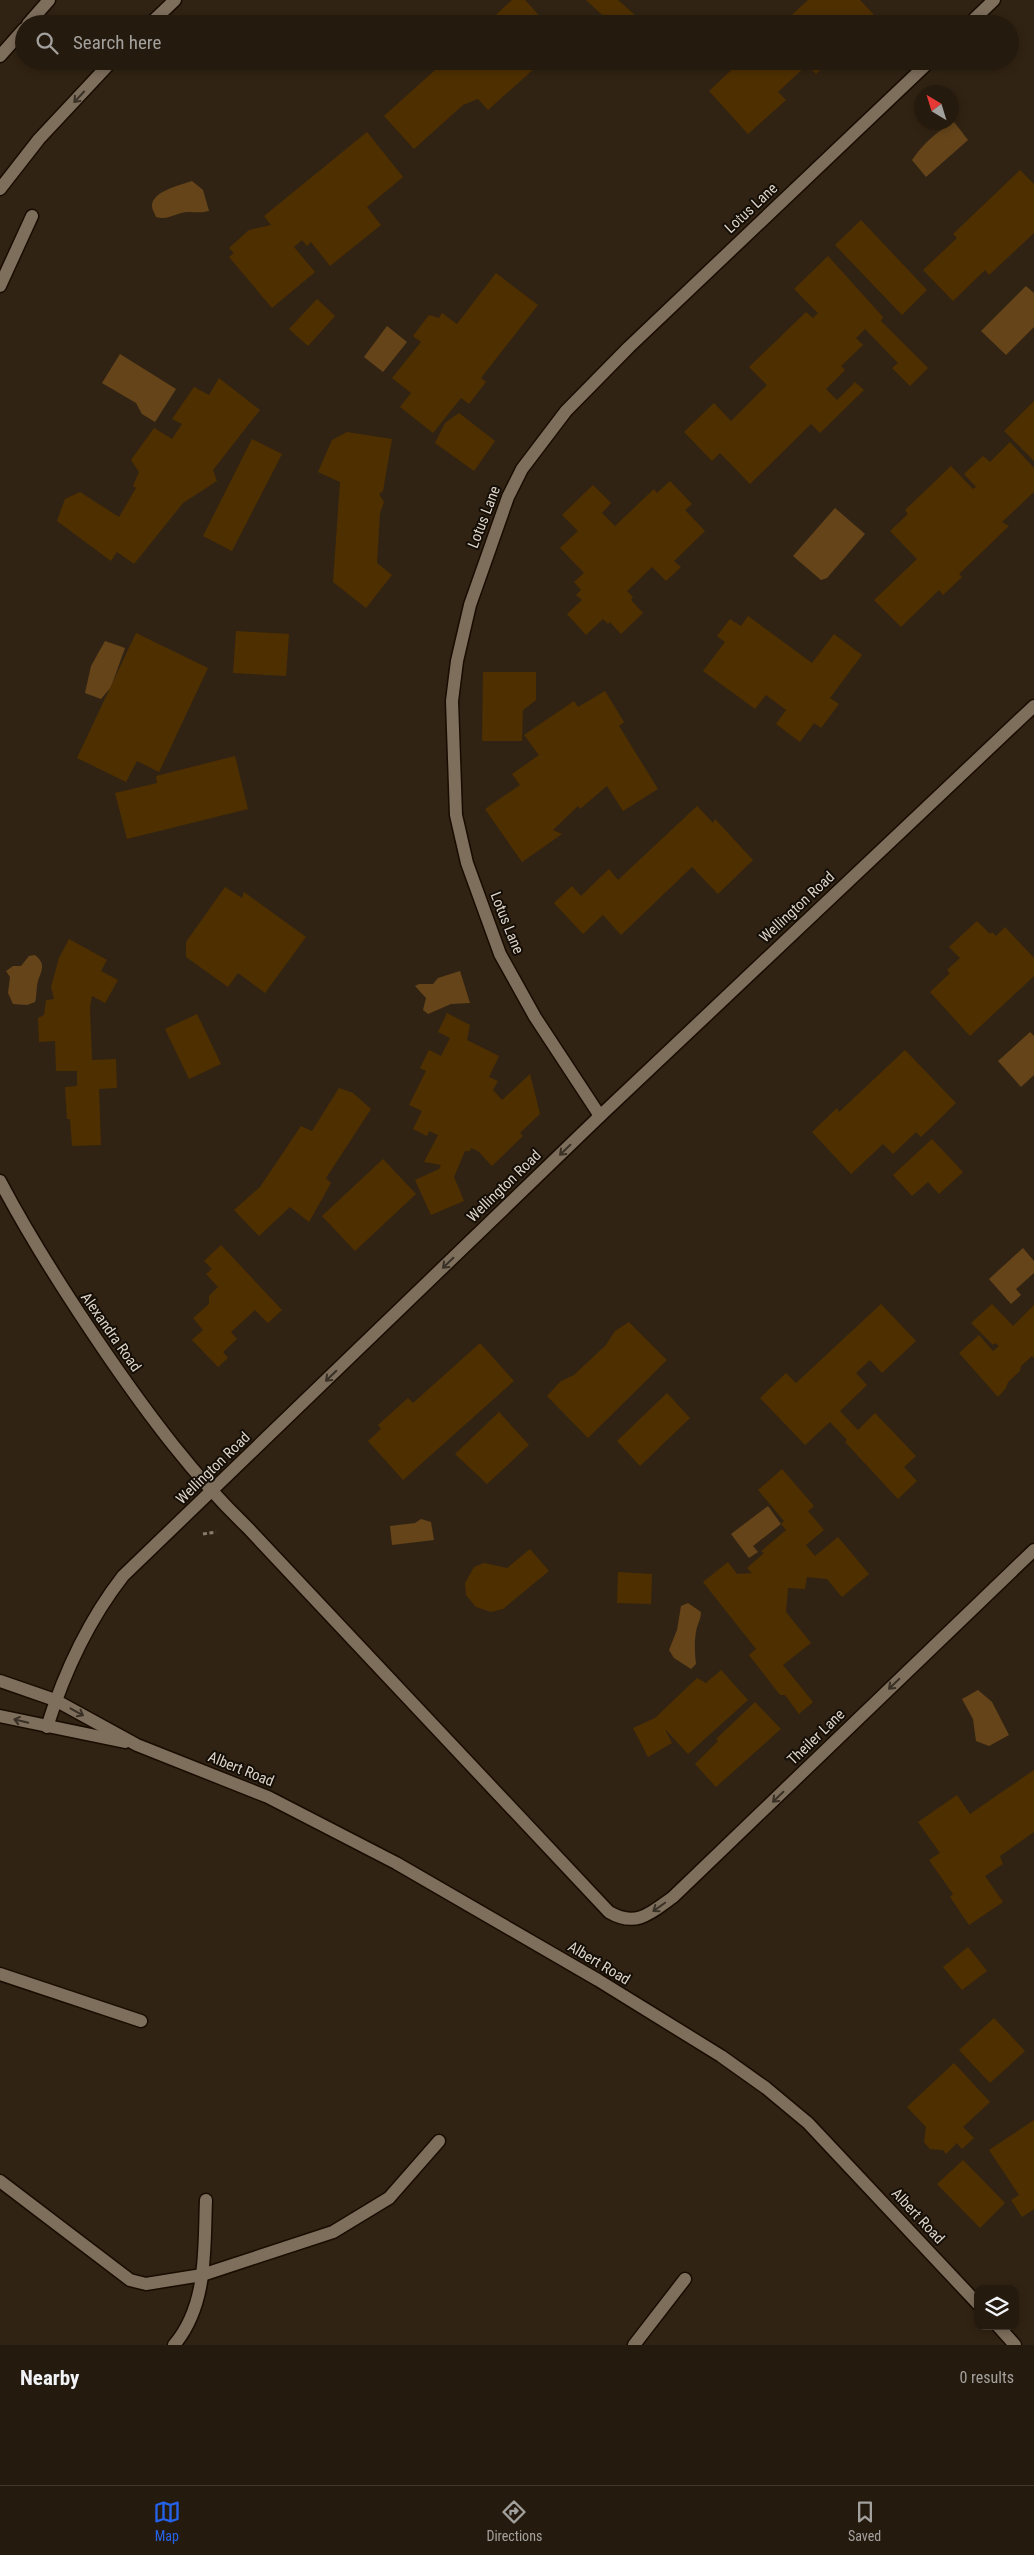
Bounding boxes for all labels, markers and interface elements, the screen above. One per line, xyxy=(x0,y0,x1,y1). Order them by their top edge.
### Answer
search box xyxy=(15,15,1019,70)
icon: search xyxy=(33,29,61,57)
text: Search here xyxy=(73,31,161,54)
north arrow xyxy=(914,85,959,130)
one-way arrow xyxy=(73,90,85,103)
street label: Lotus Lane xyxy=(721,179,781,237)
street label: Lotus Lane xyxy=(464,483,504,551)
street label: Wellington Road xyxy=(756,868,838,946)
street label: Lotus Lane xyxy=(486,889,528,957)
one-way arrow xyxy=(559,1143,571,1155)
street label: Wellington Road xyxy=(463,1146,545,1226)
one-way arrow xyxy=(442,1257,454,1269)
street label: Alexandra Road xyxy=(77,1289,145,1375)
one-way arrow xyxy=(325,1370,337,1382)
street label: Wellington Road xyxy=(172,1428,254,1508)
one-way arrow xyxy=(888,1678,901,1690)
street label: Theiler Lane xyxy=(784,1705,848,1769)
one-way arrow xyxy=(70,1707,85,1717)
one-way arrow xyxy=(13,1716,29,1725)
street label: Albert Road xyxy=(205,1748,277,1790)
one-way arrow xyxy=(771,1791,784,1803)
one-way arrow xyxy=(652,1902,666,1912)
street label: Albert Road xyxy=(565,1937,633,1989)
street label: Albert Road xyxy=(888,2184,948,2248)
map controls xyxy=(974,2285,1019,2330)
button: layers xyxy=(974,2285,1019,2330)
text: Nearby xyxy=(20,2366,79,2390)
text: 0 results xyxy=(959,2368,1014,2387)
tab: Map xyxy=(153,2498,181,2544)
tab: Directions xyxy=(486,2498,542,2544)
tab: Saved xyxy=(848,2498,881,2544)

